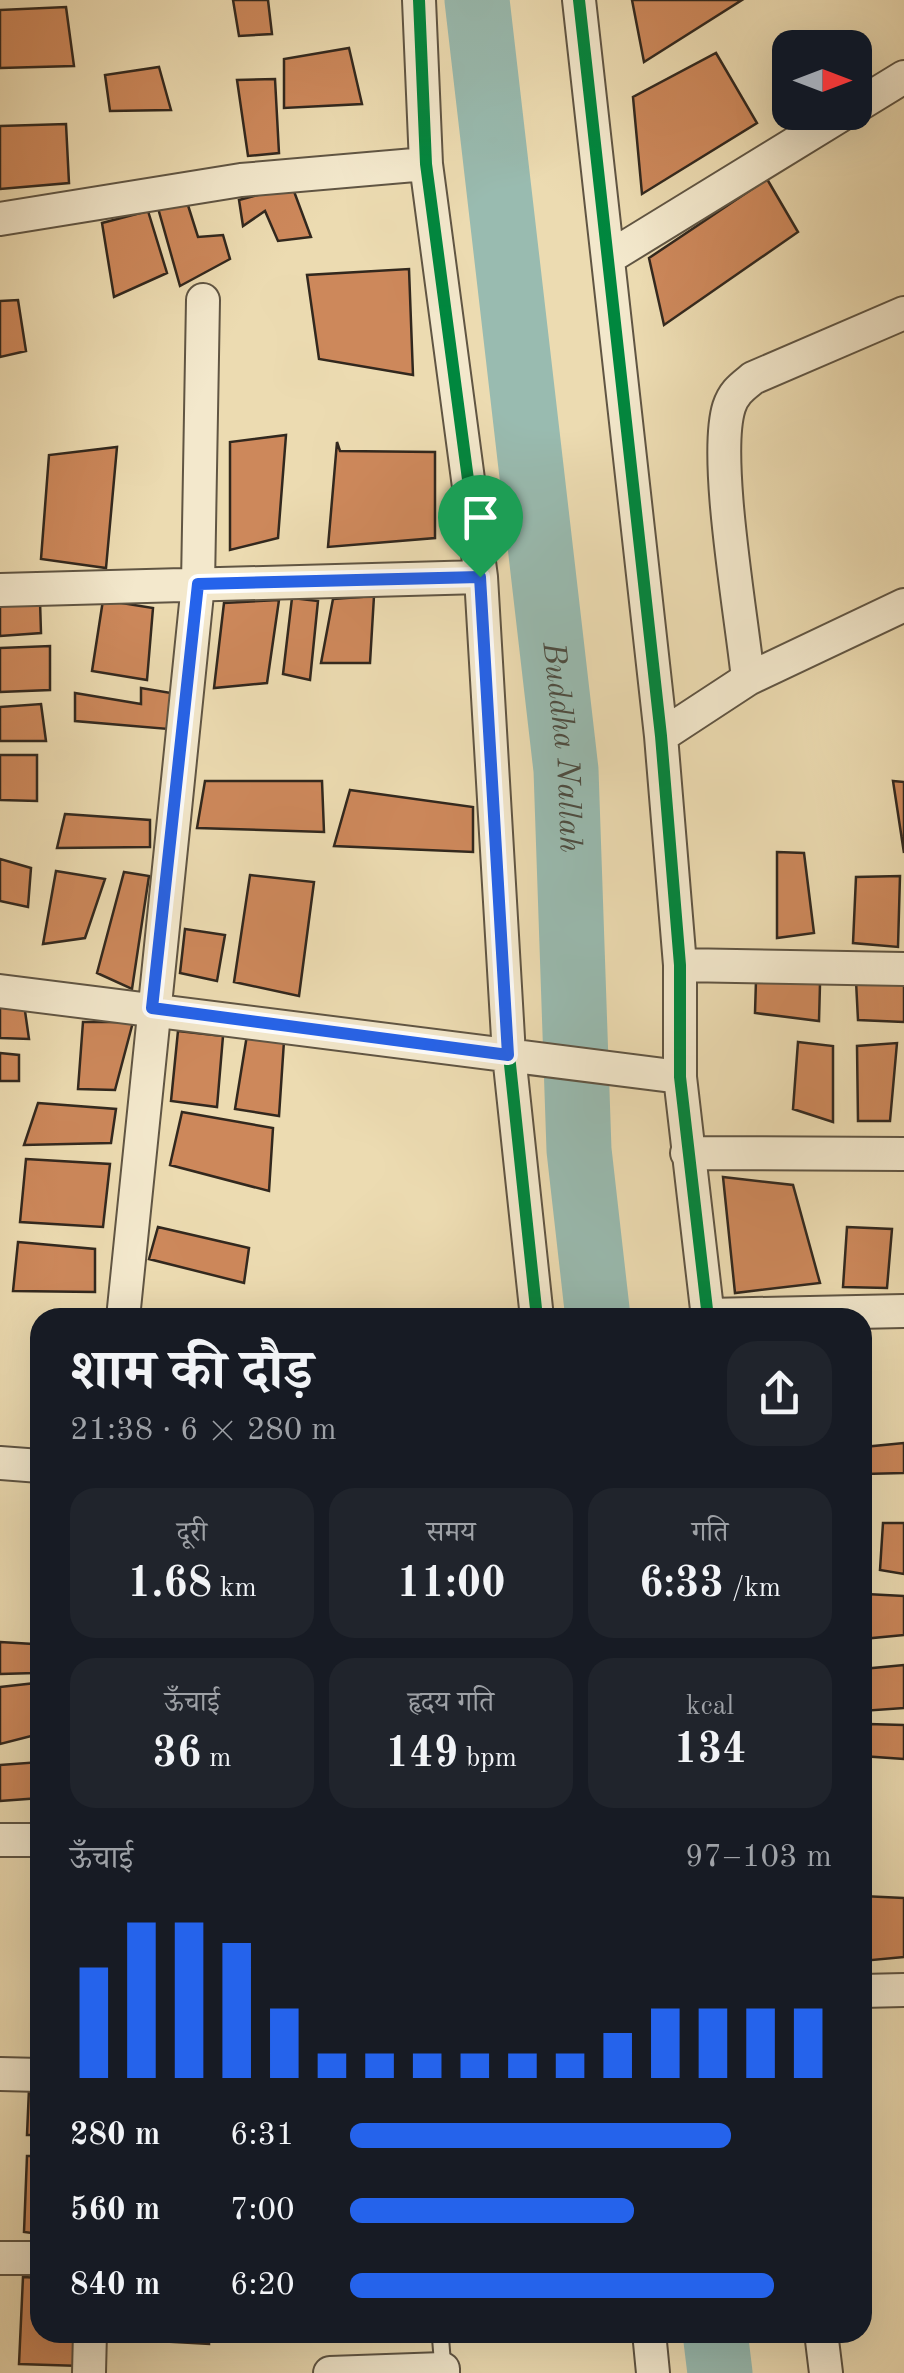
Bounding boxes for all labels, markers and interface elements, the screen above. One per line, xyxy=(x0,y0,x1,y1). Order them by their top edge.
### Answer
north arrow xyxy=(772,30,872,130)
map controls xyxy=(772,30,872,130)
pin xyxy=(438,475,523,578)
icon: arrive xyxy=(453,490,508,545)
water label: Buddha Nallah xyxy=(535,639,585,853)
button: share xyxy=(727,1341,832,1446)
text: शाम की दौड़ xyxy=(70,1346,313,1401)
text: 21:38 · 6 × 280 m xyxy=(70,1415,337,1447)
text: दूरी xyxy=(177,1520,207,1548)
text: समय xyxy=(426,1520,476,1548)
text: गति xyxy=(692,1520,728,1548)
text: 1.68 xyxy=(127,1564,212,1606)
text: 11:00 xyxy=(396,1564,506,1606)
text: 6:33 xyxy=(639,1564,724,1606)
text: km xyxy=(212,1575,257,1603)
text: /km xyxy=(724,1575,781,1603)
text: ऊँचाई xyxy=(164,1690,220,1718)
text: हृदय गति xyxy=(408,1690,494,1718)
text: kcal xyxy=(686,1693,734,1721)
text: 134 xyxy=(673,1730,747,1772)
text: 36 xyxy=(153,1734,201,1776)
text: 149 xyxy=(385,1734,458,1776)
text: m xyxy=(201,1745,231,1773)
text: bpm xyxy=(458,1745,517,1773)
text: 97–103 m xyxy=(685,1842,832,1874)
text: ऊँचाई xyxy=(70,1844,133,1876)
text: 280 m xyxy=(70,2120,160,2152)
text: 6:31 xyxy=(230,2120,295,2152)
text: 560 m xyxy=(70,2195,160,2227)
text: 7:00 xyxy=(230,2195,295,2227)
text: 840 m xyxy=(70,2270,160,2302)
text: 6:20 xyxy=(230,2270,295,2302)

